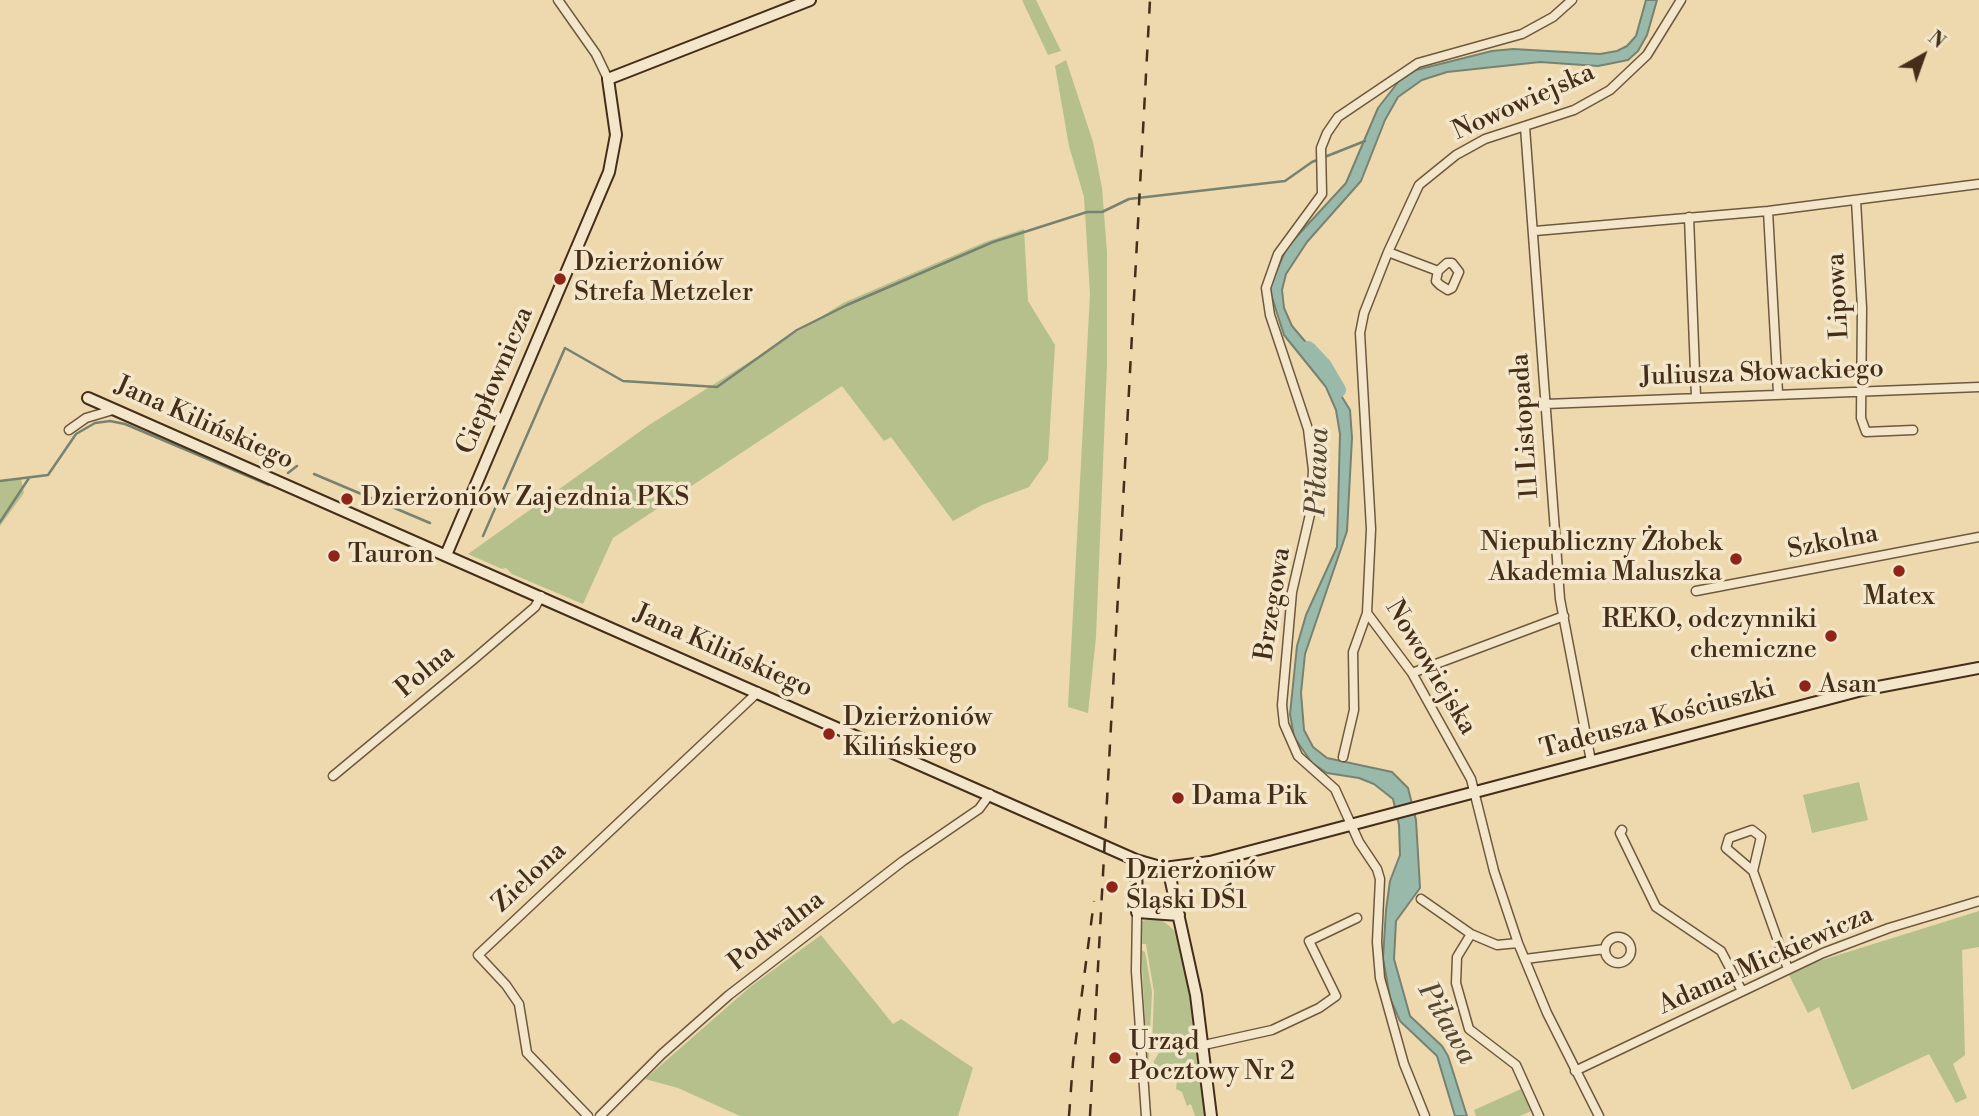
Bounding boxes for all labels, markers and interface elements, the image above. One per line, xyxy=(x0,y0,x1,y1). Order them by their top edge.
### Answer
north arrow xyxy=(1888,21,1958,91)
text: N xyxy=(1923,26,1950,54)
street label: Nowowiejska xyxy=(1448,58,1600,148)
place label: Dzierżoniów Strefa Metzeler xyxy=(574,248,753,310)
street label: Lipowa xyxy=(1821,252,1857,340)
marker: Dzierżoniów Strefa Metzeler xyxy=(552,271,568,287)
street label: Ciepłownicza xyxy=(451,303,541,459)
street label: 11 Listopada xyxy=(1505,352,1547,500)
street label: Juliusza Słowackiego xyxy=(1640,354,1884,394)
street label: Jana Kilińskiego xyxy=(110,371,298,477)
water label: Piława xyxy=(1301,427,1337,517)
place label: Dzierżoniów Zajezdnia PKS xyxy=(361,483,689,515)
marker: Dzierżoniów Zajezdnia PKS xyxy=(339,491,355,507)
street label: Szkolna xyxy=(1785,519,1881,567)
place label: Niepubliczny Żłobek Akademia Maluszka xyxy=(1480,528,1722,590)
place label: Tauron xyxy=(348,540,434,572)
street label: Brzegowa xyxy=(1250,545,1298,663)
marker: Tauron xyxy=(326,548,342,564)
marker: Niepubliczny Żłobek Akademia Maluszka xyxy=(1728,551,1744,567)
marker: Matex xyxy=(1891,563,1907,579)
place label: Matex xyxy=(1863,582,1935,614)
street label: Nowowiejska xyxy=(1377,595,1483,741)
street label: Jana Kilińskiego xyxy=(629,599,817,705)
place label: REKO, odczynniki chemiczne xyxy=(1602,605,1817,666)
marker: REKO, odczynniki chemiczne xyxy=(1823,628,1839,644)
street label: Polna xyxy=(390,639,462,705)
place label: Asan xyxy=(1819,670,1877,702)
street label: Tadeusza Kościuszki xyxy=(1537,674,1779,766)
marker: Asan xyxy=(1797,678,1813,694)
place label: Dzierżoniów Kilińskiego xyxy=(843,703,992,764)
marker: Dzierżoniów Kilińskiego xyxy=(821,726,837,742)
place label: Dama Pik xyxy=(1192,782,1307,814)
marker: Dama Pik xyxy=(1170,790,1186,806)
street label: Zielona xyxy=(487,836,573,920)
place label: Dzierżoniów Śląski DŚ1 xyxy=(1126,856,1275,917)
marker: Dzierżoniów Śląski DŚ1 xyxy=(1104,879,1120,895)
street label: Podwalna xyxy=(723,885,831,979)
street label: Adama Mickiewicza xyxy=(1654,900,1878,1022)
water label: Piława xyxy=(1409,977,1483,1071)
place label: Urząd Pocztowy Nr 2 xyxy=(1129,1027,1295,1088)
marker: Urząd Pocztowy Nr 2 xyxy=(1107,1050,1123,1066)

